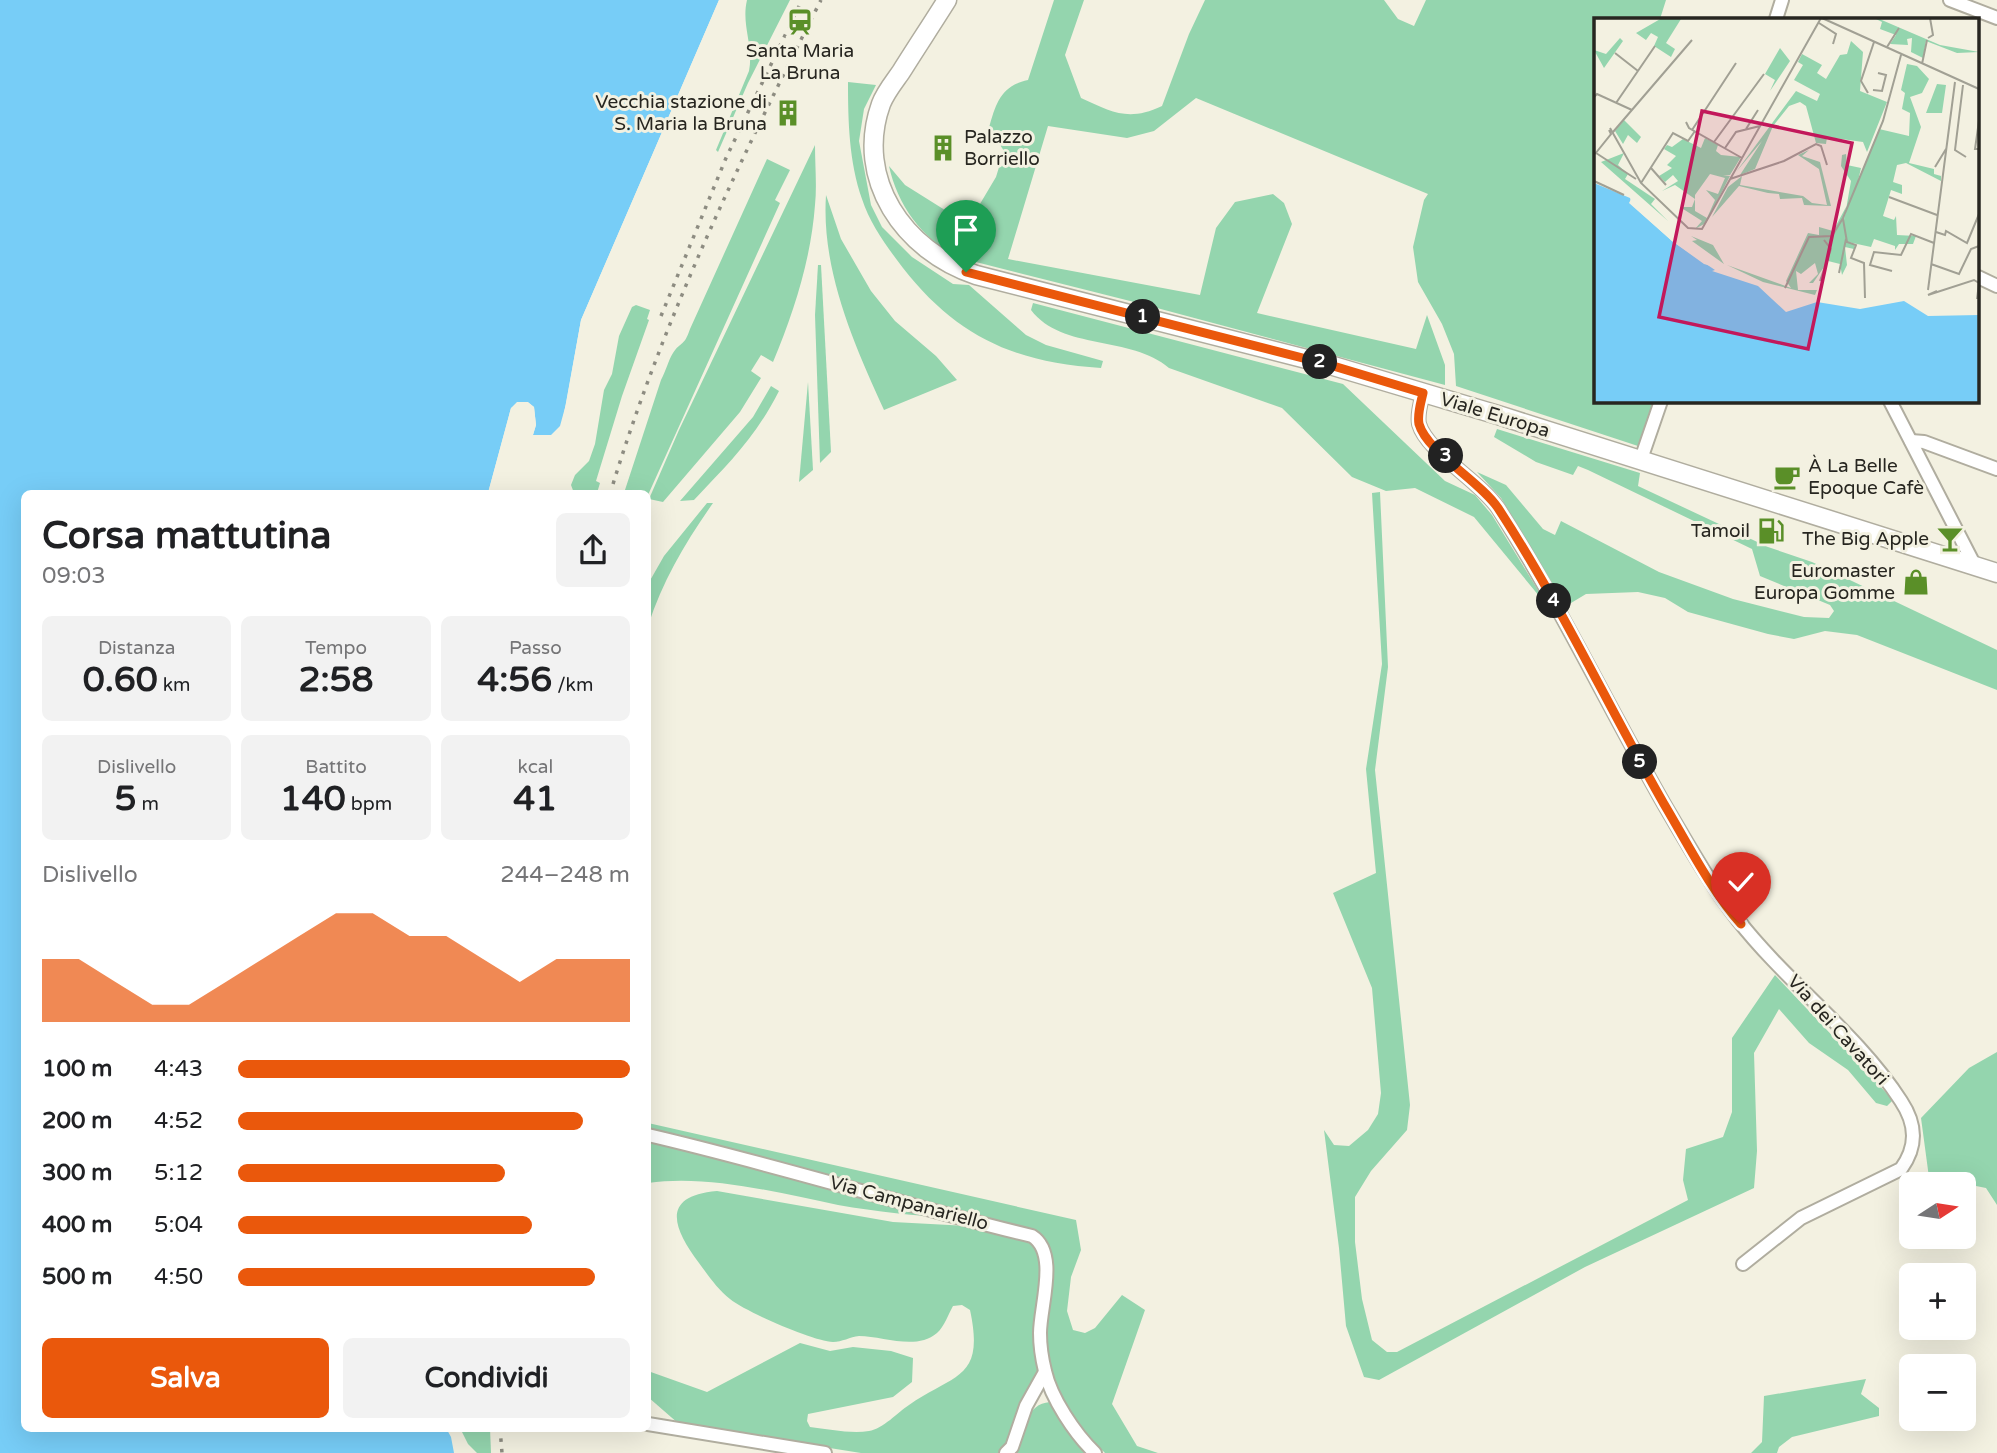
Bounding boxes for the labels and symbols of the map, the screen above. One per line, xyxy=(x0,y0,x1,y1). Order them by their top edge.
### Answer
station icon: Santa Maria La Bruna xyxy=(785,7,815,37)
inset map xyxy=(1594,18,1980,402)
place label: Santa Maria La Bruna xyxy=(746,40,854,84)
place label: Vecchia stazione di S. Maria la Bruna xyxy=(595,91,767,135)
building icon: Vecchia stazione di S. Maria la Bruna xyxy=(773,98,803,128)
place label: Palazzo Borriello xyxy=(964,126,1040,170)
building icon: Palazzo Borriello xyxy=(928,133,958,163)
pin xyxy=(936,200,996,272)
pin: 1 xyxy=(1126,300,1160,334)
pin: 2 xyxy=(1302,344,1338,380)
street label: Viale Europa xyxy=(1438,388,1552,442)
pin: 3 xyxy=(1428,438,1464,474)
place label: À La Belle Epoque Cafè xyxy=(1808,454,1924,499)
cafe icon: À La Belle Epoque Cafè xyxy=(1772,462,1802,492)
fuel station icon: Tamoil xyxy=(1756,516,1786,546)
place label: Tamoil xyxy=(1691,520,1750,542)
bar icon: The Big Apple xyxy=(1935,524,1965,554)
place label: The Big Apple xyxy=(1802,528,1929,550)
place label: Euromaster Europa Gomme xyxy=(1754,560,1896,604)
shop icon: Euromaster Europa Gomme xyxy=(1901,567,1931,597)
pin: 4 xyxy=(1536,584,1572,618)
pin: 5 xyxy=(1622,744,1658,780)
pin xyxy=(1711,852,1771,924)
street label: Via dei Cavatori xyxy=(1783,970,1893,1090)
street label: Via Campanariello xyxy=(827,1171,991,1235)
north arrow xyxy=(1899,1172,1976,1250)

